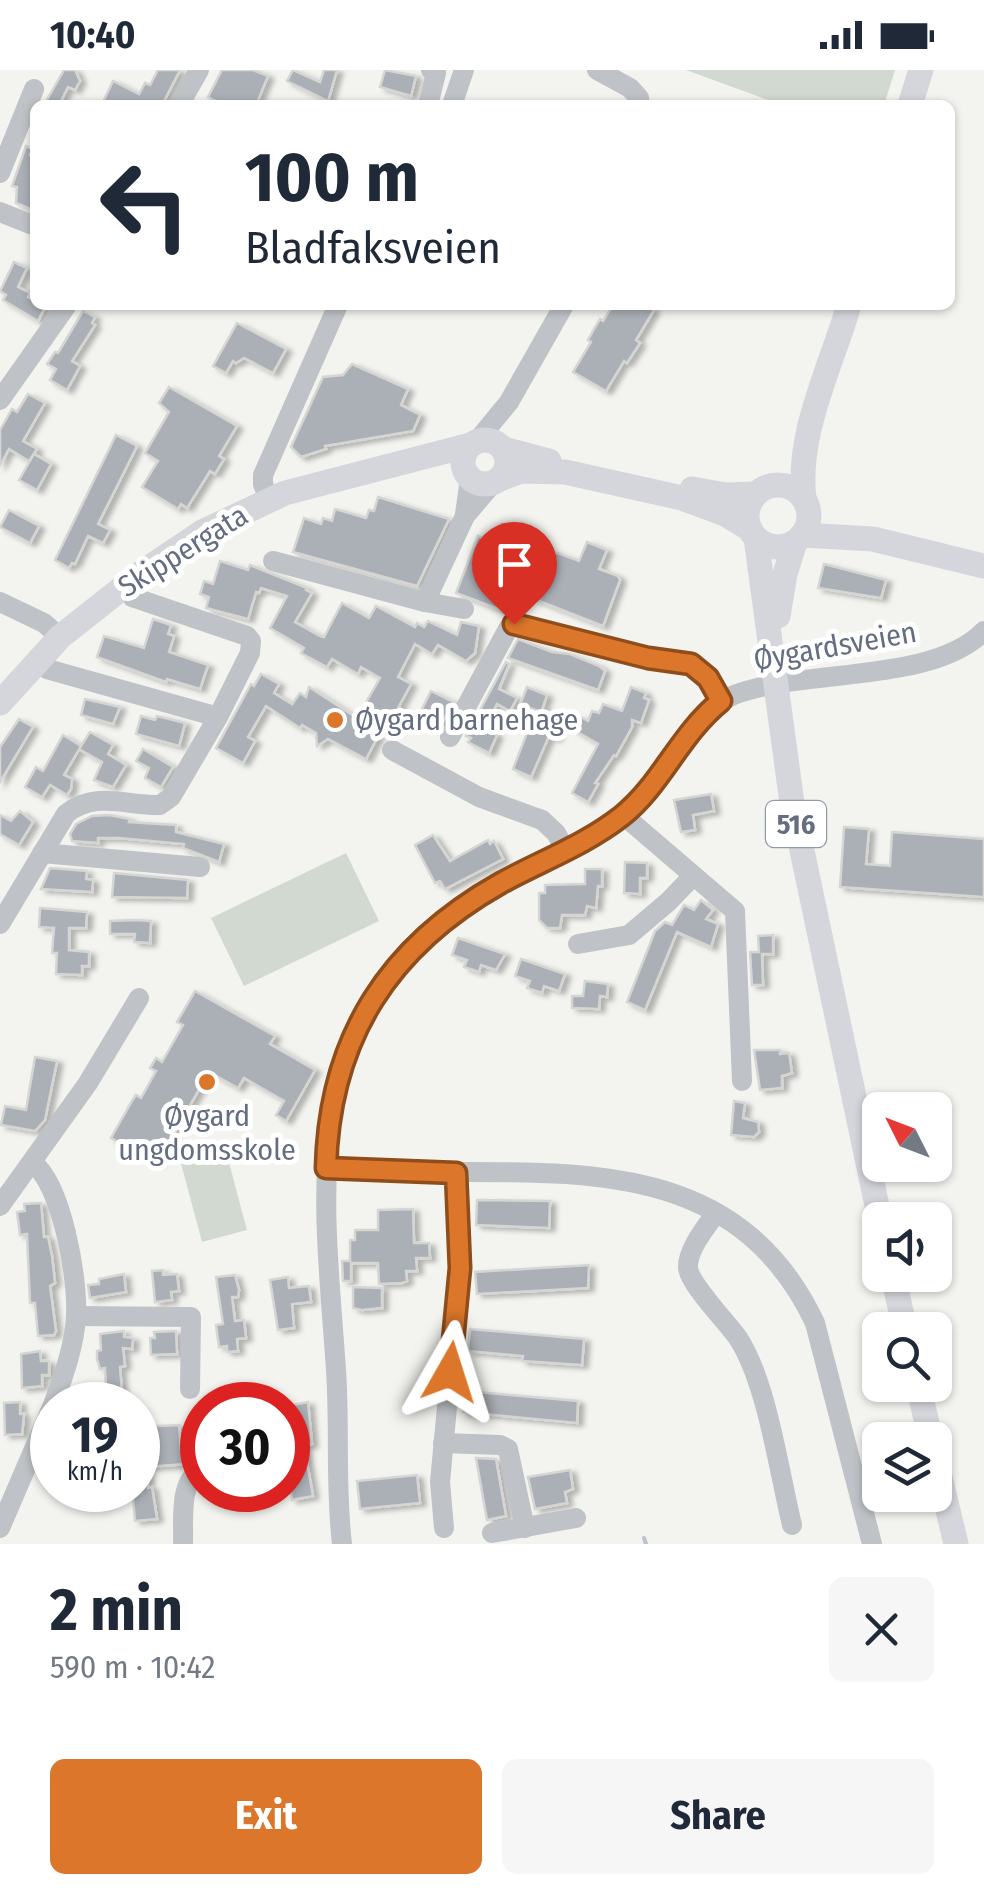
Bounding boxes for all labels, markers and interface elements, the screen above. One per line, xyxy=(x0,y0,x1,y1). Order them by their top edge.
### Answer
text: 10:40 xyxy=(50,12,136,58)
text: 100 m xyxy=(245,136,419,220)
icon: left xyxy=(80,140,210,270)
text: Bladfaksveien xyxy=(245,221,501,275)
street label: Skippergata xyxy=(112,497,254,605)
pin xyxy=(472,522,557,625)
icon: arrive xyxy=(487,537,542,592)
street label: Øygardsveien xyxy=(751,614,919,678)
place label: Øygard barnehage xyxy=(355,702,578,738)
marker: Øygard barnehage xyxy=(324,709,346,731)
road number: 516 xyxy=(766,801,826,847)
marker: Øygard ungdomsskole xyxy=(196,1071,218,1093)
north arrow xyxy=(862,1092,952,1182)
map controls xyxy=(862,1092,952,1512)
place label: Øygard ungdomsskole xyxy=(118,1098,296,1168)
button: sound xyxy=(862,1202,952,1292)
button: search xyxy=(862,1312,952,1402)
position arrow xyxy=(398,1320,502,1424)
speed limit sign: 30 xyxy=(180,1382,310,1512)
text: 19 xyxy=(71,1405,118,1465)
button: layers xyxy=(862,1422,952,1512)
text: km/h xyxy=(67,1457,123,1487)
text: 2 min xyxy=(50,1574,183,1646)
button: close xyxy=(829,1577,934,1682)
text: 590 m · 10:42 xyxy=(50,1648,215,1686)
button: Exit xyxy=(50,1759,482,1874)
button: Share xyxy=(502,1759,934,1874)

